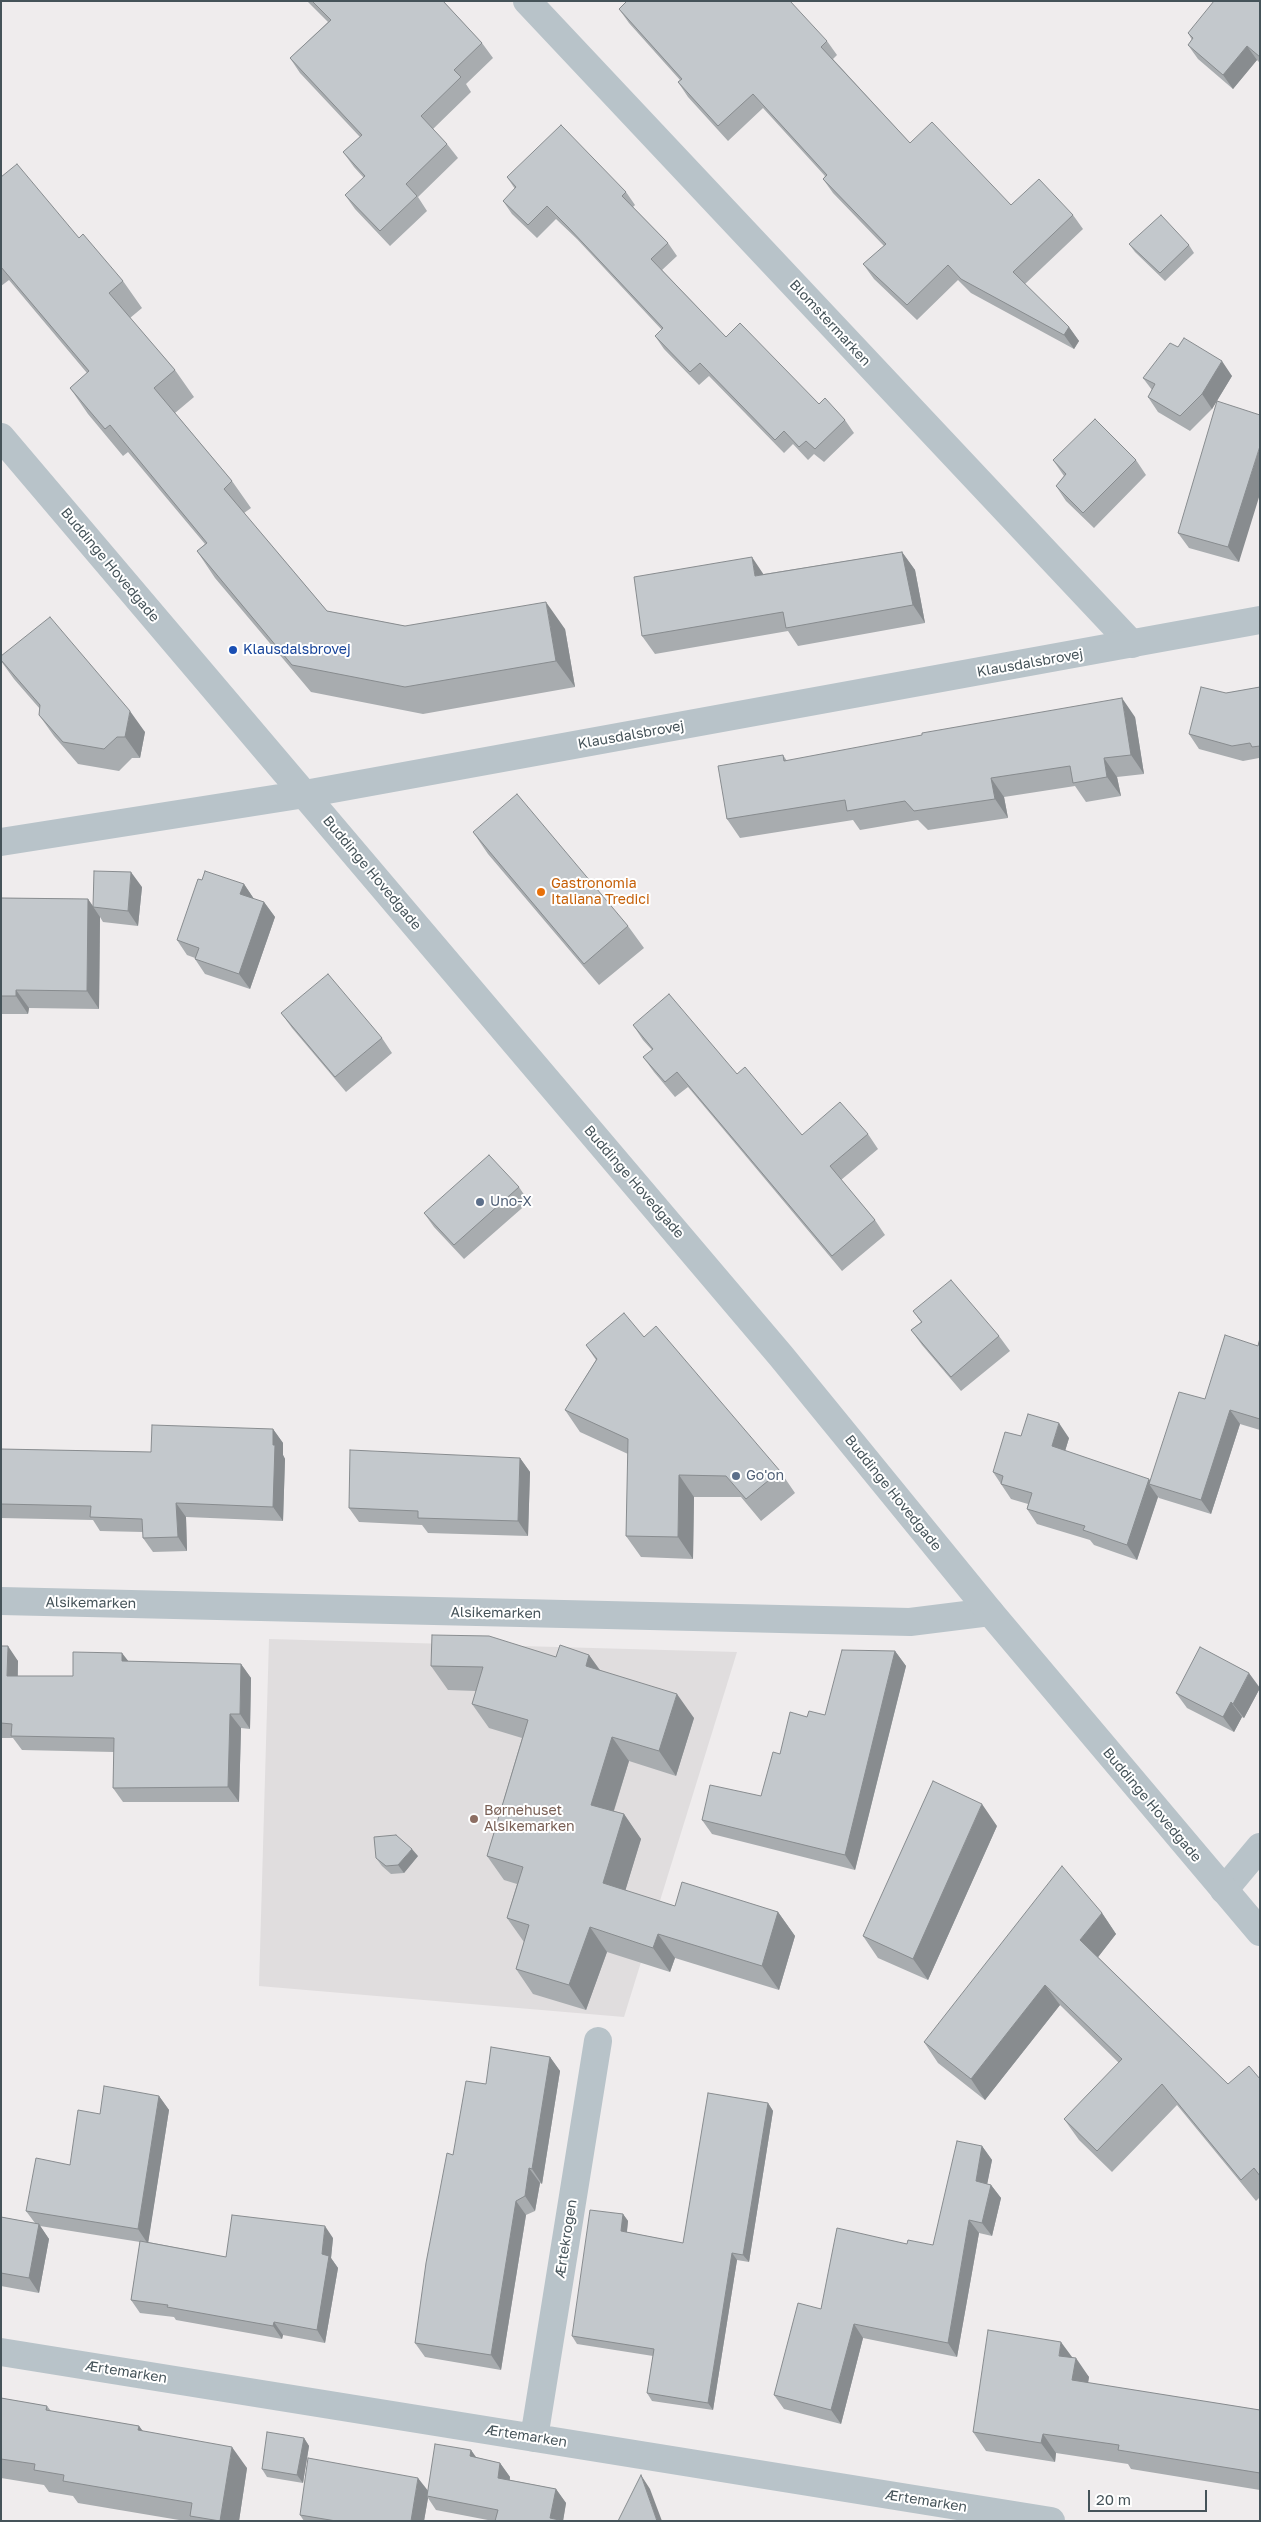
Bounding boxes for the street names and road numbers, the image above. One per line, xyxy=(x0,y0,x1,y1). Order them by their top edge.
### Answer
street label: Blomstermarken xyxy=(786,277,874,369)
street label: Buddinge Hovedgade xyxy=(57,504,163,626)
street label: Klausdalsbrovej xyxy=(976,645,1084,681)
street label: Klausdalsbrovej xyxy=(577,717,685,753)
street label: Buddinge Hovedgade xyxy=(319,812,425,934)
street label: Buddinge Hovedgade xyxy=(580,1122,688,1242)
street label: Buddinge Hovedgade xyxy=(841,1432,945,1554)
street label: Alsikemarken xyxy=(46,1594,136,1612)
street label: Alsikemarken xyxy=(451,1604,541,1622)
street label: Buddinge Hovedgade xyxy=(1099,1744,1205,1866)
street label: Ærtekrogen xyxy=(551,2198,581,2280)
street label: Ærtemarken xyxy=(84,2357,168,2387)
street label: Ærtemarken xyxy=(484,2421,568,2451)
street label: Ærtemarken xyxy=(884,2486,968,2516)

